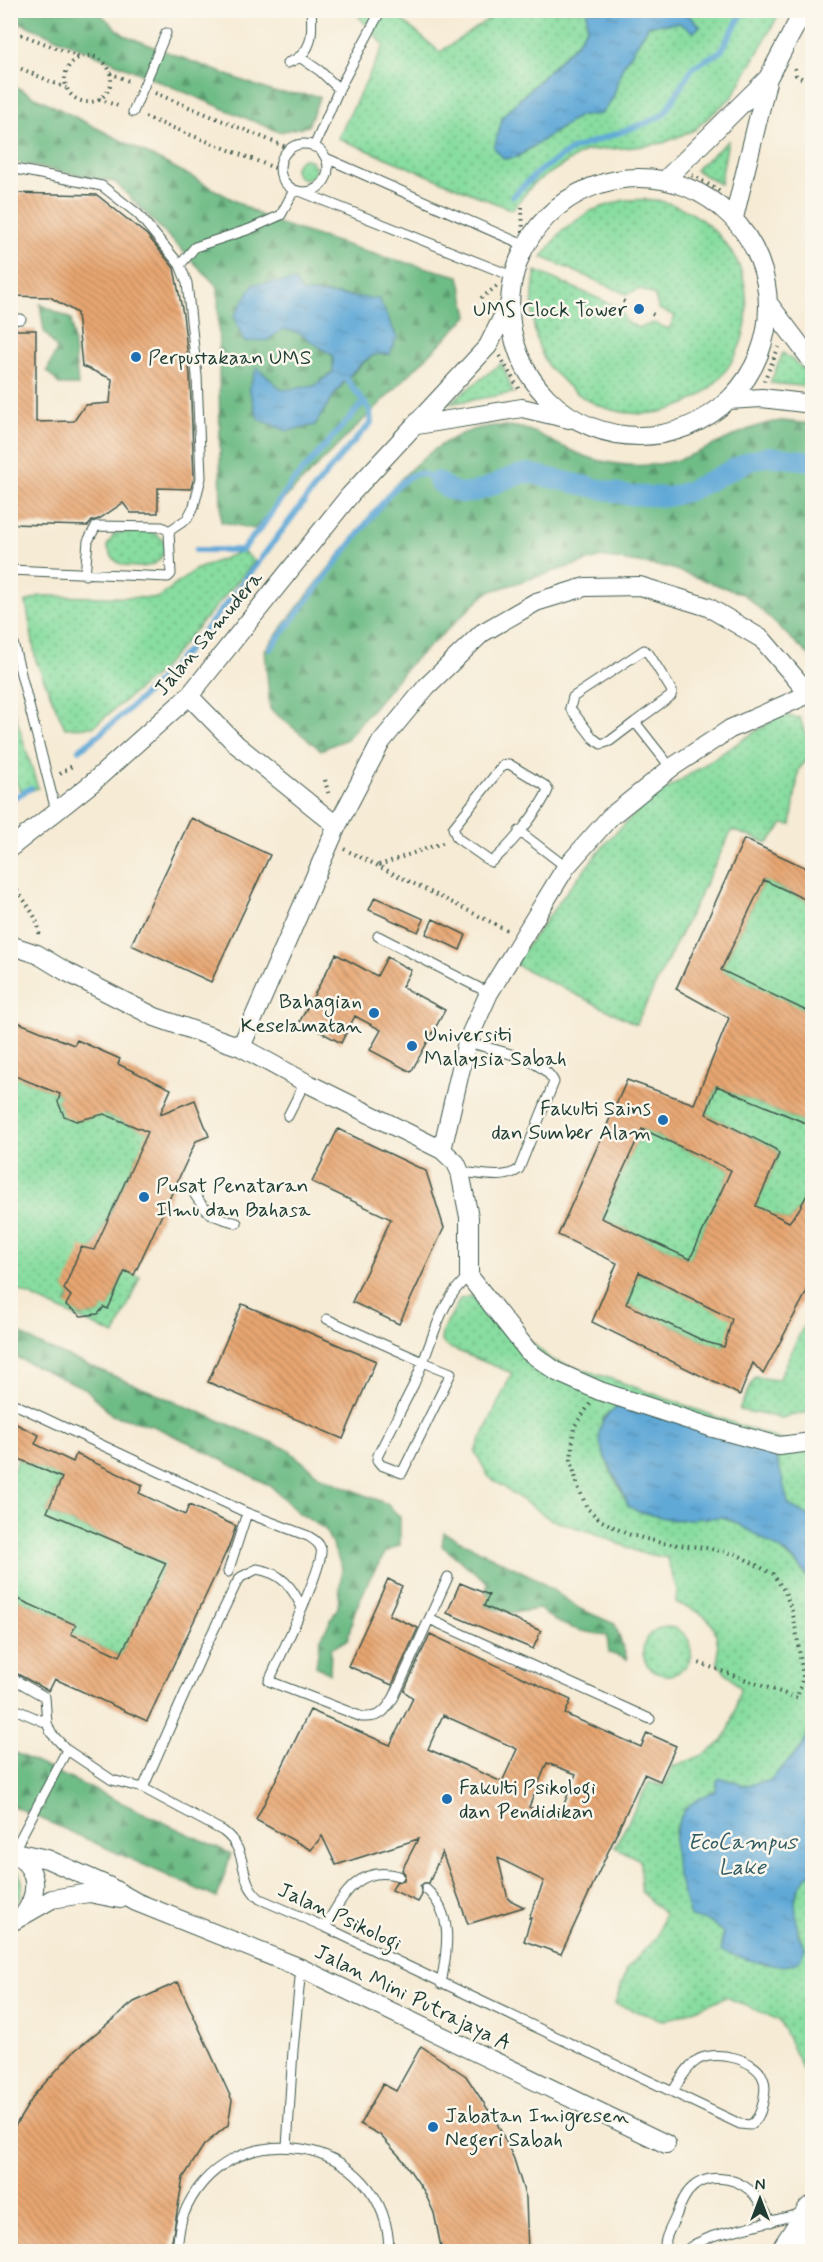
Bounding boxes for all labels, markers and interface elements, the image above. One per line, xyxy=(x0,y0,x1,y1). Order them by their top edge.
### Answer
place label: UMS Clock Tower xyxy=(473,296,627,324)
marker: UMS Clock Tower xyxy=(632,302,646,316)
place label: Perpustakaan UMS xyxy=(148,344,311,372)
marker: Perpustakaan UMS xyxy=(129,350,143,364)
street label: Jalan Samudera xyxy=(148,565,270,702)
place label: Bahagian Keselamatan xyxy=(240,988,363,1040)
marker: Bahagian Keselamatan xyxy=(367,1006,381,1020)
place label: Universiti Malaysia Sabah xyxy=(424,1021,567,1073)
marker: Universiti Malaysia Sabah xyxy=(405,1039,419,1053)
place label: Fakulti Sains dan Sumber Alam xyxy=(491,1095,651,1147)
marker: Fakulti Sains dan Sumber Alam xyxy=(656,1113,670,1127)
place label: Pusat Penataran Ilmu dan Bahasa xyxy=(156,1172,311,1224)
marker: Pusat Penataran Ilmu dan Bahasa xyxy=(137,1190,151,1204)
place label: Fakulti Psikologi dan Pendidikan xyxy=(459,1774,596,1826)
marker: Fakulti Psikologi dan Pendidikan xyxy=(440,1792,454,1806)
water label: EcoCampus Lake xyxy=(687,1829,799,1882)
street label: Jalan Psikologi xyxy=(272,1876,406,1960)
street label: Jalan Mini Putrajaya A xyxy=(310,1938,515,2058)
place label: Jabatan Imigresen Negeri Sabah xyxy=(445,2102,629,2156)
marker: Jabatan Imigresen Negeri Sabah xyxy=(426,2120,440,2134)
north arrow xyxy=(730,2169,790,2229)
text: N xyxy=(755,2175,765,2196)

